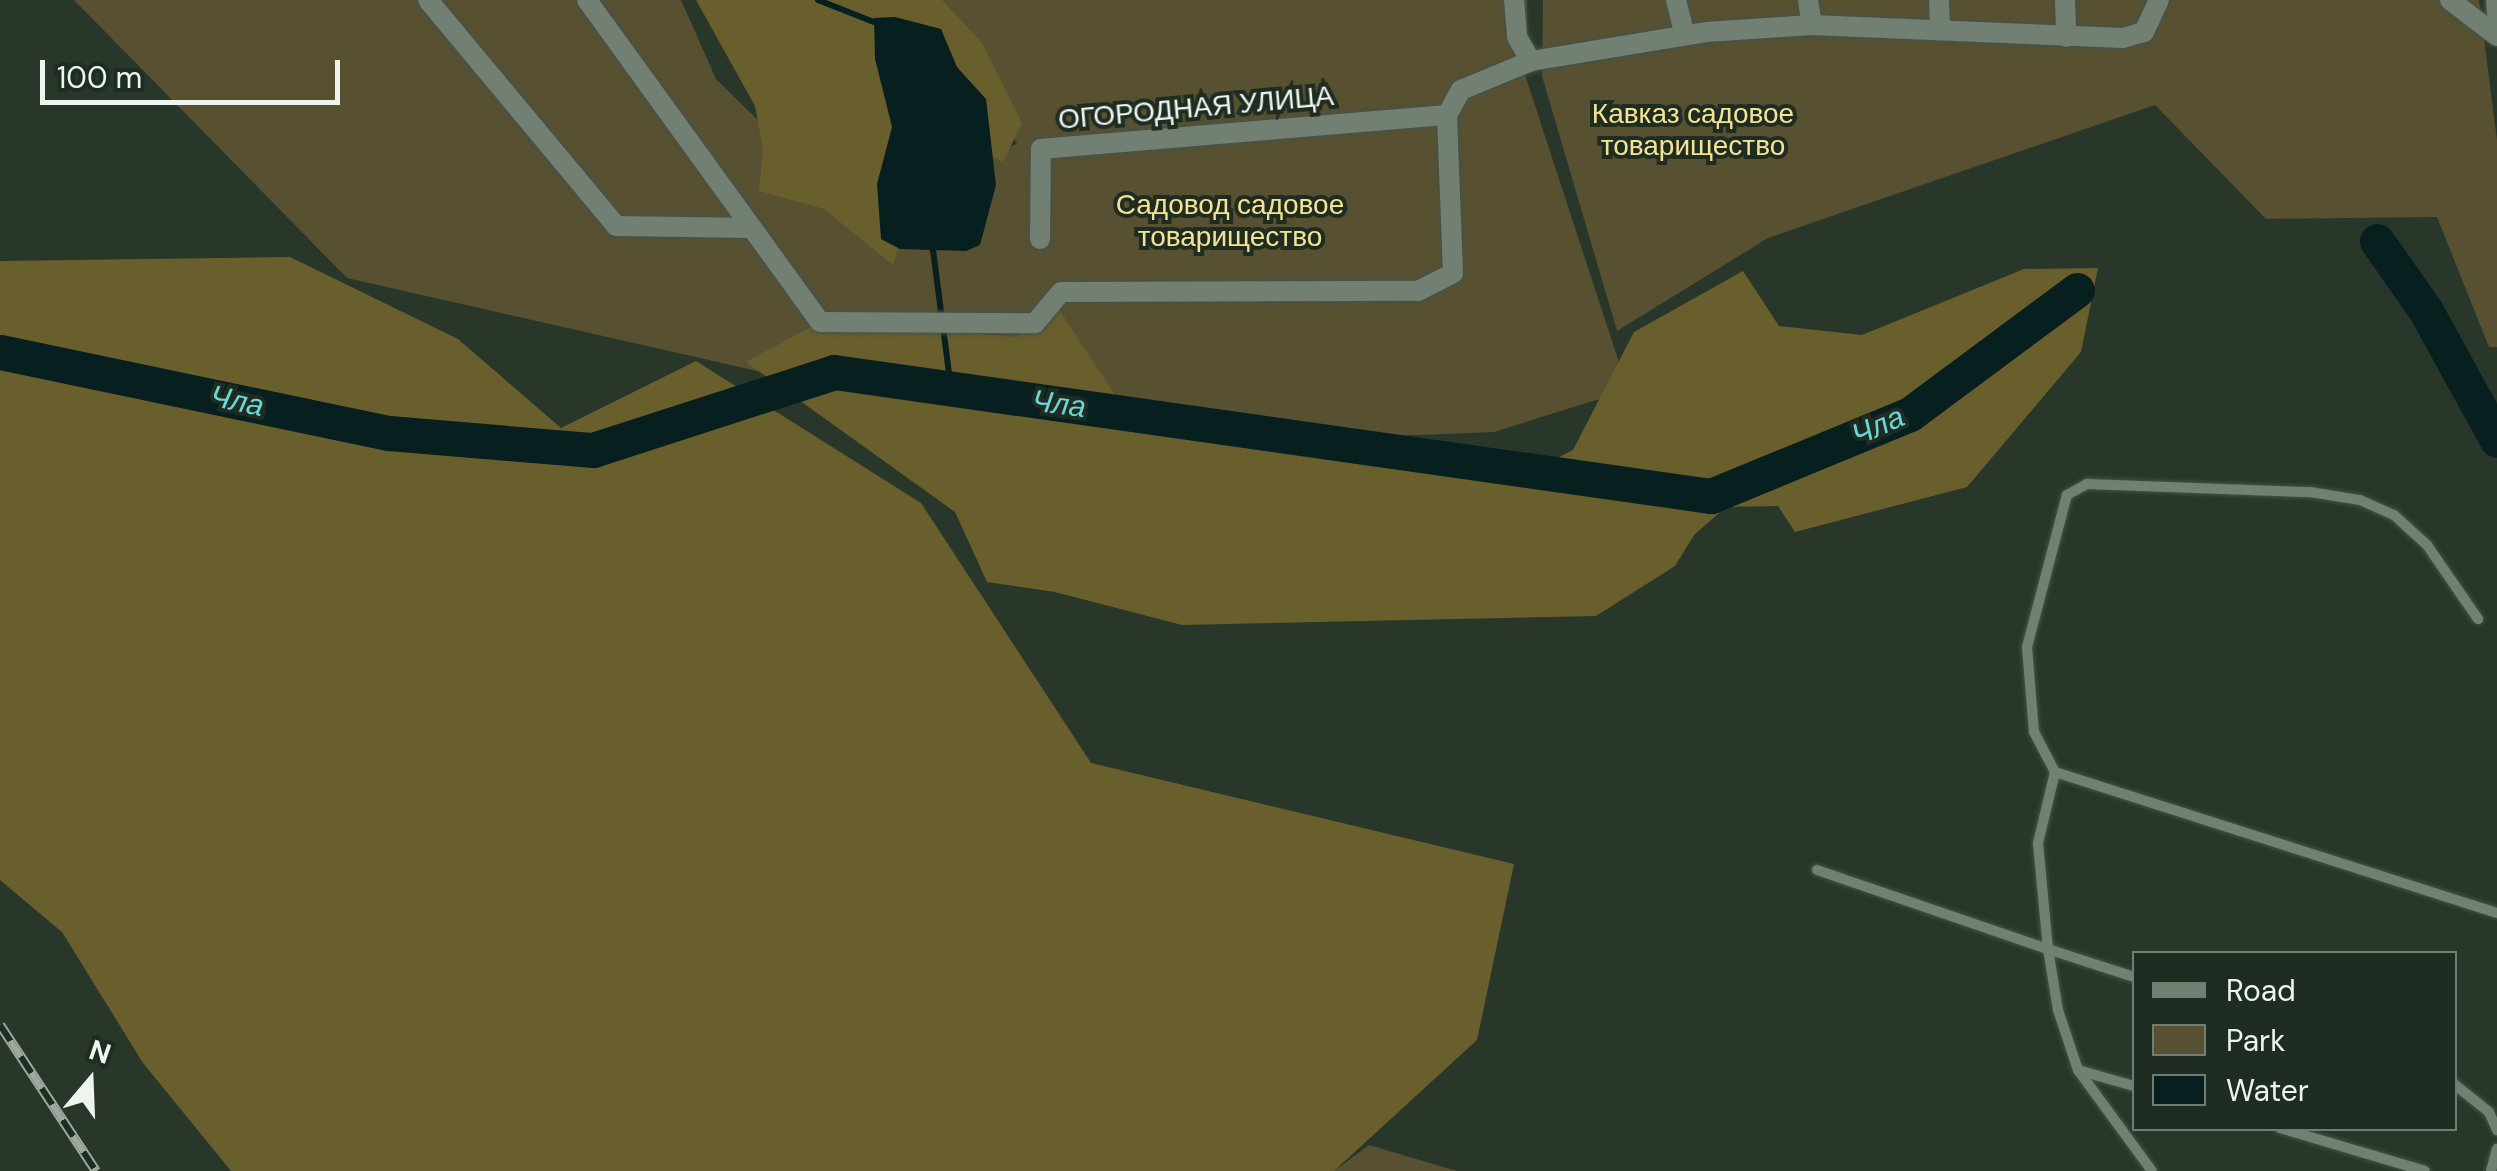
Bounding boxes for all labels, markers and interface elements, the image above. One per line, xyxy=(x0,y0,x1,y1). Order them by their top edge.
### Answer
scale bar xyxy=(45,40,345,102)
text: 100 m xyxy=(57,58,142,97)
street label: ОГОРОДНАЯ УЛИЦА xyxy=(1057,79,1335,137)
park label: Кавказ садовое товарищество xyxy=(1592,97,1794,163)
park label: Садовод садовое товарищество xyxy=(1116,188,1344,254)
water label: Чла xyxy=(207,378,267,424)
water label: Чла xyxy=(1030,382,1088,426)
water label: Чла xyxy=(1846,399,1910,453)
legend xyxy=(2132,951,2457,1131)
text: Road xyxy=(2226,971,2296,1010)
text: Park xyxy=(2226,1021,2285,1060)
north arrow xyxy=(40,1031,140,1131)
text: N xyxy=(84,1031,116,1073)
text: Water xyxy=(2226,1071,2309,1110)

